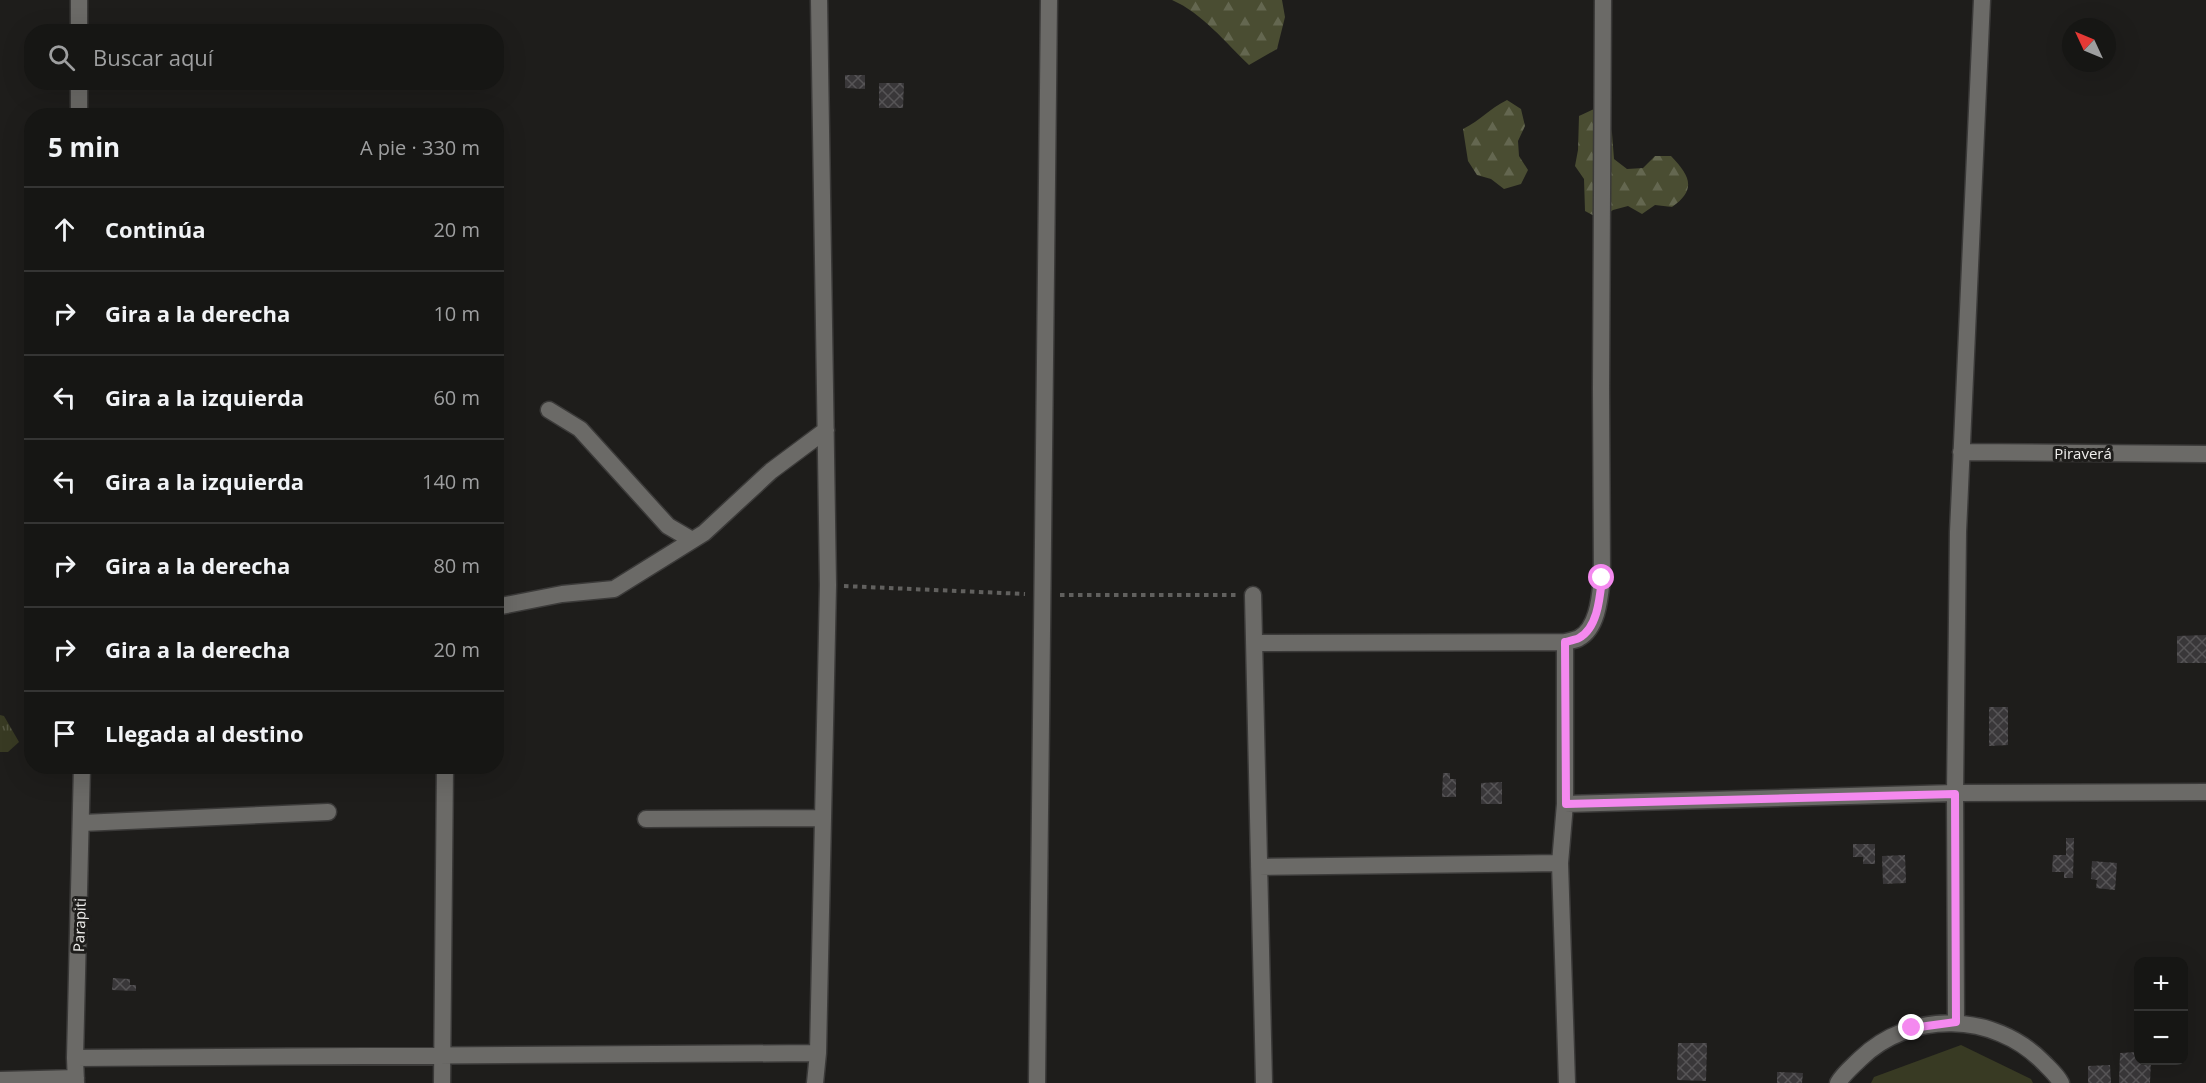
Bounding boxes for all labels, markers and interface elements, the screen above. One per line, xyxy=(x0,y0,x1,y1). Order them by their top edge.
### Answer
north arrow xyxy=(2062,18,2116,72)
search box xyxy=(24,24,504,90)
icon: search xyxy=(45,41,78,74)
text: Buscar aquí xyxy=(93,42,213,72)
text: 5 min xyxy=(48,129,120,165)
text: A pie · 330 m xyxy=(360,134,480,161)
icon: ahead xyxy=(48,213,81,246)
text: Continúa xyxy=(105,214,206,244)
text: 20 m xyxy=(433,216,480,243)
icon: right xyxy=(48,297,81,330)
text: Gira a la derecha xyxy=(105,298,290,328)
text: 10 m xyxy=(433,300,480,327)
icon: left xyxy=(48,381,81,414)
text: Gira a la izquierda xyxy=(105,382,304,412)
text: 60 m xyxy=(433,384,480,411)
street label: Piraverá xyxy=(2054,443,2112,463)
icon: left xyxy=(48,465,81,498)
text: Gira a la izquierda xyxy=(105,466,304,496)
text: 140 m xyxy=(422,468,480,495)
icon: right xyxy=(48,549,81,582)
text: Gira a la derecha xyxy=(105,550,290,580)
text: 80 m xyxy=(433,552,480,579)
route start xyxy=(1588,564,1614,590)
icon: right xyxy=(48,633,81,666)
text: Gira a la derecha xyxy=(105,634,290,664)
text: 20 m xyxy=(433,636,480,663)
icon: arrive xyxy=(48,717,81,750)
text: Llegada al destino xyxy=(105,718,304,748)
street label: Parapiti xyxy=(68,898,90,952)
map controls xyxy=(2134,957,2188,1065)
button: + xyxy=(2134,957,2188,1011)
button: − xyxy=(2134,1011,2188,1065)
route end xyxy=(1898,1014,1924,1040)

